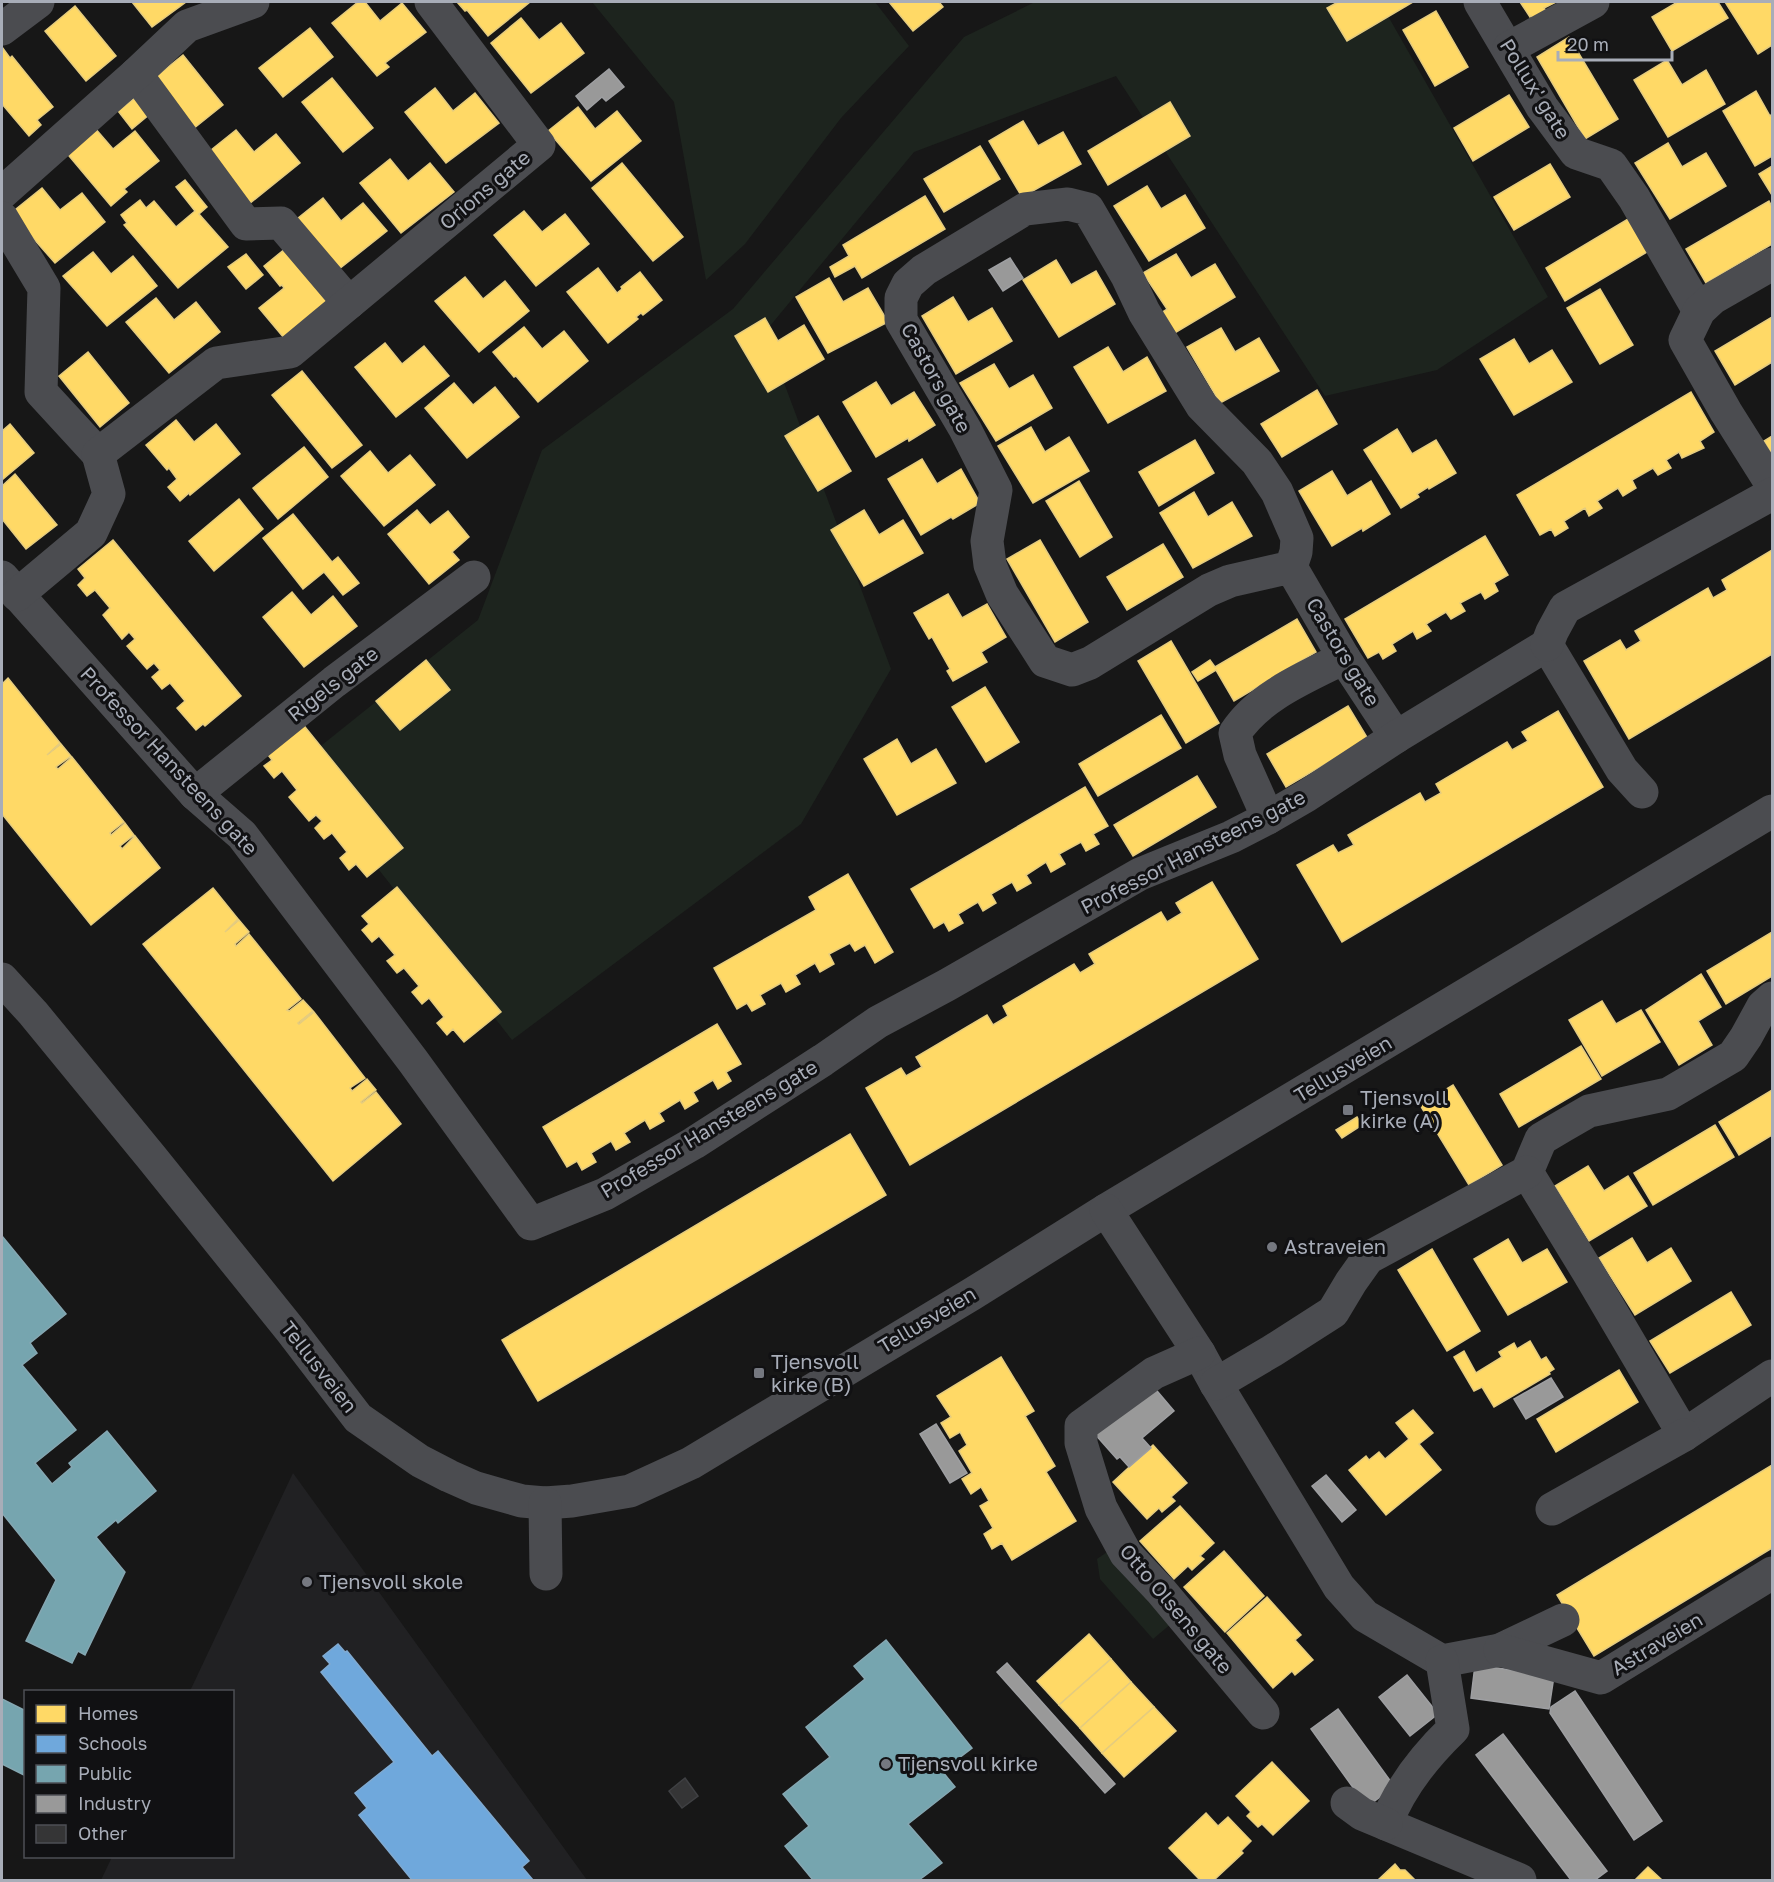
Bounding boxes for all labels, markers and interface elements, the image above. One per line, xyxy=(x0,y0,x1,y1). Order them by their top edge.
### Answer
scale bar xyxy=(1558,24,1672,62)
text: 20 m xyxy=(1567,33,1609,55)
street label: Pollux' gate xyxy=(1496,34,1576,143)
street label: Orions gate xyxy=(434,144,535,234)
street label: Castors gate xyxy=(897,318,977,437)
street label: Castors gate xyxy=(1302,593,1386,710)
street label: Rigels gate xyxy=(282,641,382,726)
street label: Professor Hansteens gate xyxy=(76,661,263,859)
street label: Professor Hansteens gate xyxy=(1076,784,1309,918)
street label: Tellusveien xyxy=(1289,1030,1396,1107)
street label: Professor Hansteens gate xyxy=(596,1054,821,1202)
place label: Tjensvoll kirke (A) xyxy=(1360,1085,1448,1132)
marker: Tjensvoll kirke (A) xyxy=(1341,1103,1355,1117)
place label: Astraveien xyxy=(1284,1234,1386,1258)
marker: Astraveien xyxy=(1265,1240,1279,1254)
street label: Tellusveien xyxy=(873,1281,980,1358)
street label: Tellusveien xyxy=(277,1316,363,1417)
place label: Tjensvoll kirke (B) xyxy=(771,1349,859,1396)
marker: Tjensvoll kirke (B) xyxy=(752,1366,766,1380)
street label: Otto Olsens gate xyxy=(1116,1539,1238,1678)
place label: Tjensvoll skole xyxy=(319,1569,463,1593)
marker: Tjensvoll skole xyxy=(300,1575,314,1589)
street label: Astraveien xyxy=(1607,1607,1706,1680)
legend xyxy=(24,1690,234,1858)
text: Homes xyxy=(78,1702,138,1724)
text: Schools xyxy=(78,1732,147,1754)
place label: Tjensvoll kirke xyxy=(898,1751,1038,1775)
marker: Tjensvoll kirke xyxy=(879,1757,893,1771)
text: Public xyxy=(78,1762,132,1784)
text: Industry xyxy=(78,1792,151,1814)
text: Other xyxy=(78,1822,127,1844)

